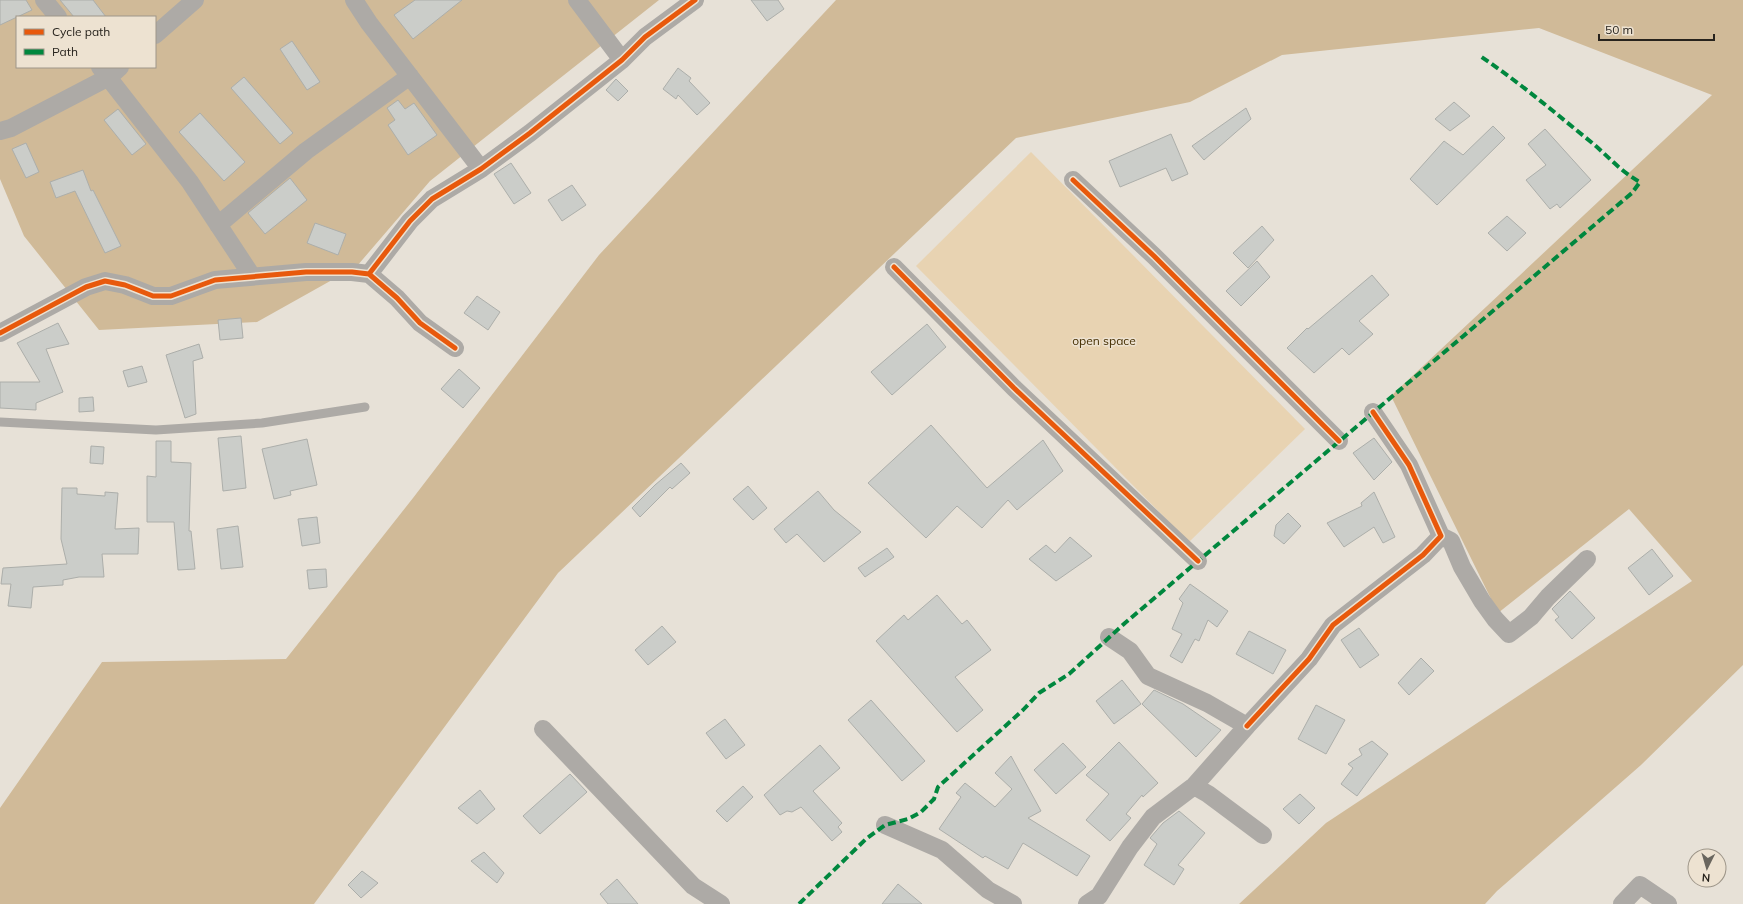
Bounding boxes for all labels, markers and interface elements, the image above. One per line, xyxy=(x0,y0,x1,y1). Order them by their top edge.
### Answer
legend xyxy=(16,16,156,68)
scale bar xyxy=(1599,16,1714,42)
text: 50 m xyxy=(1605,22,1633,37)
text: Cycle path xyxy=(52,24,110,39)
text: Path xyxy=(52,44,78,59)
park label: open space xyxy=(1072,333,1136,348)
north arrow xyxy=(1687,848,1727,888)
text: N xyxy=(1701,871,1711,885)

